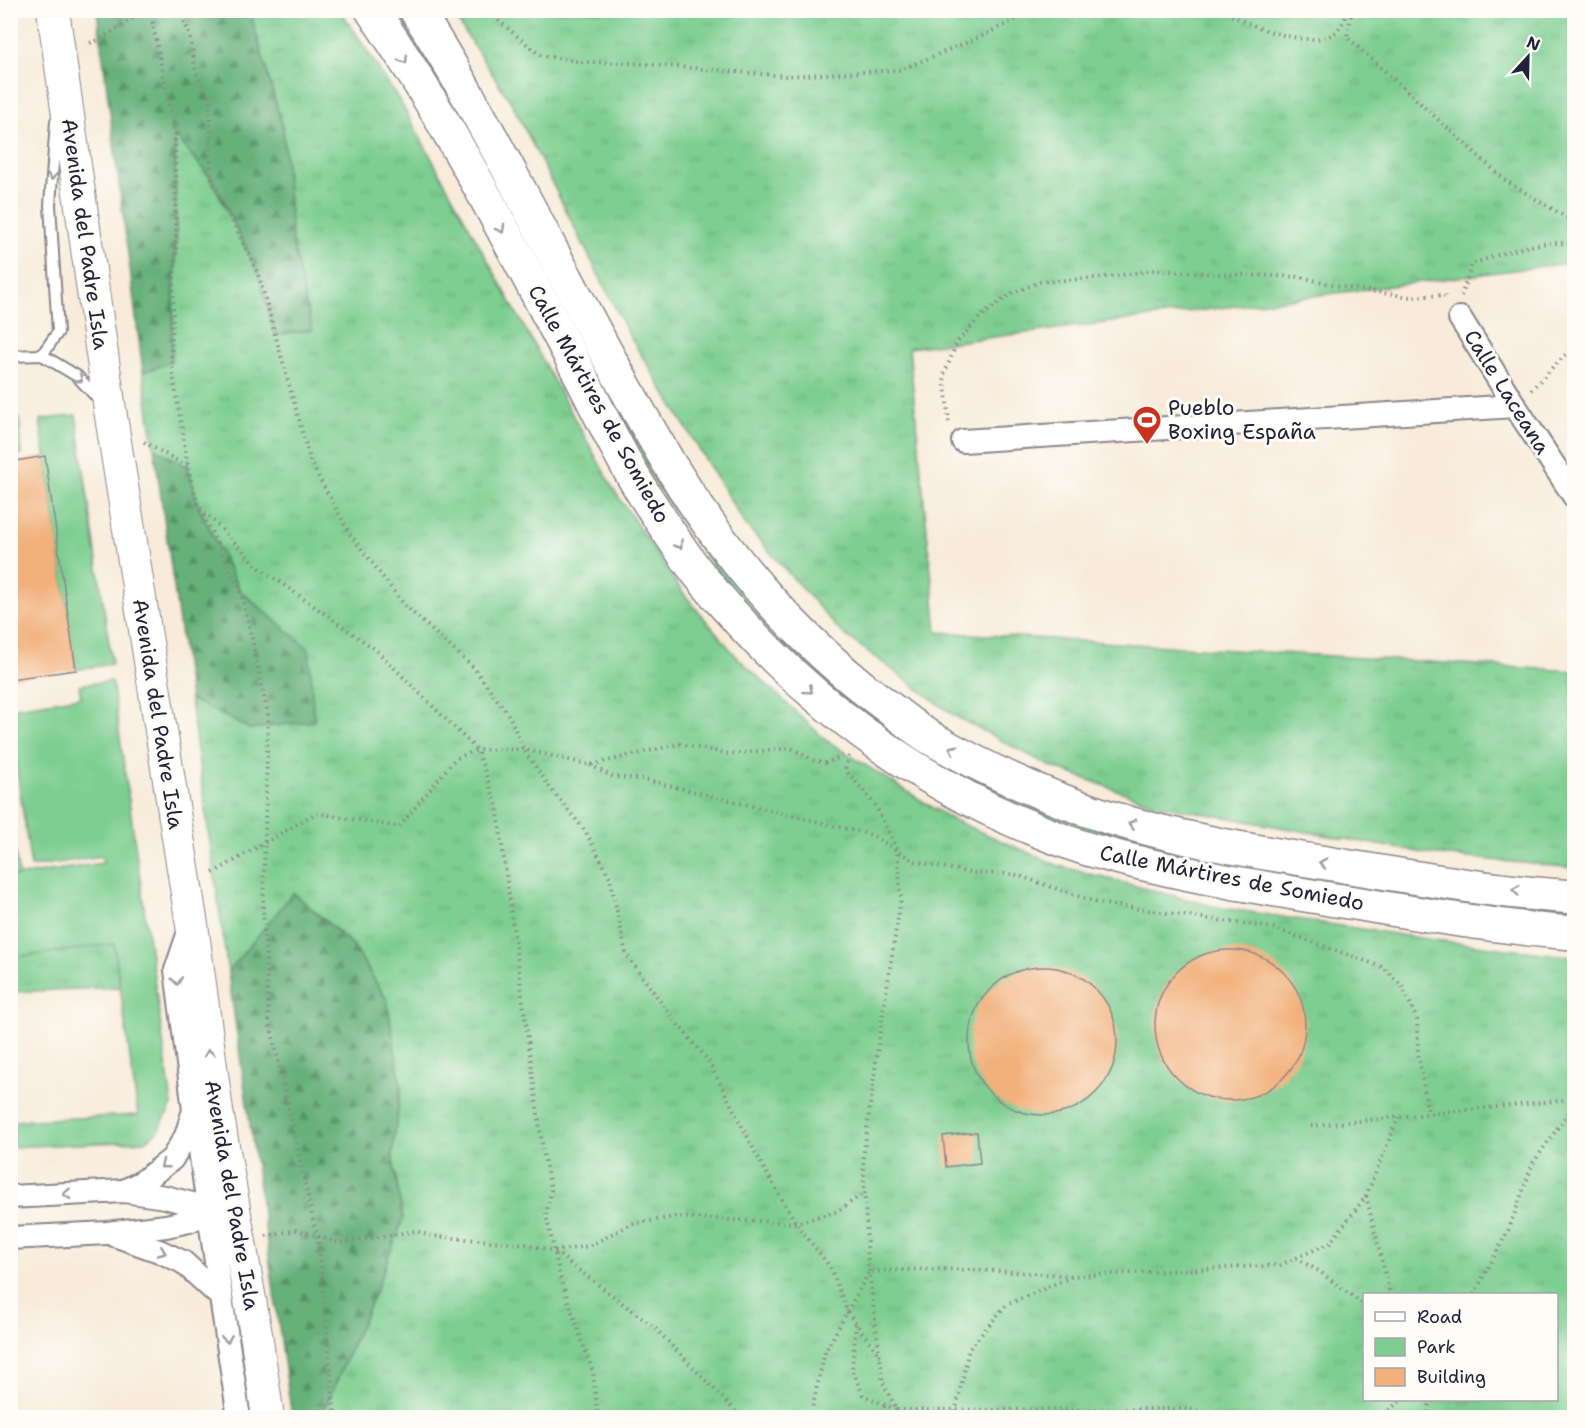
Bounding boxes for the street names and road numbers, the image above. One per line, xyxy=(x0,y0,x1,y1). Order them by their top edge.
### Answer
street label: Avenida del Padre Isla xyxy=(55,117,115,351)
street label: Calle Mártires de Somiedo xyxy=(522,280,676,528)
street label: Calle Laceana xyxy=(1457,324,1557,460)
street label: Avenida del Padre Isla xyxy=(126,597,190,831)
street label: Calle Mártires de Somiedo xyxy=(1097,839,1367,917)
street label: Avenida del Padre Isla xyxy=(198,1078,266,1312)

